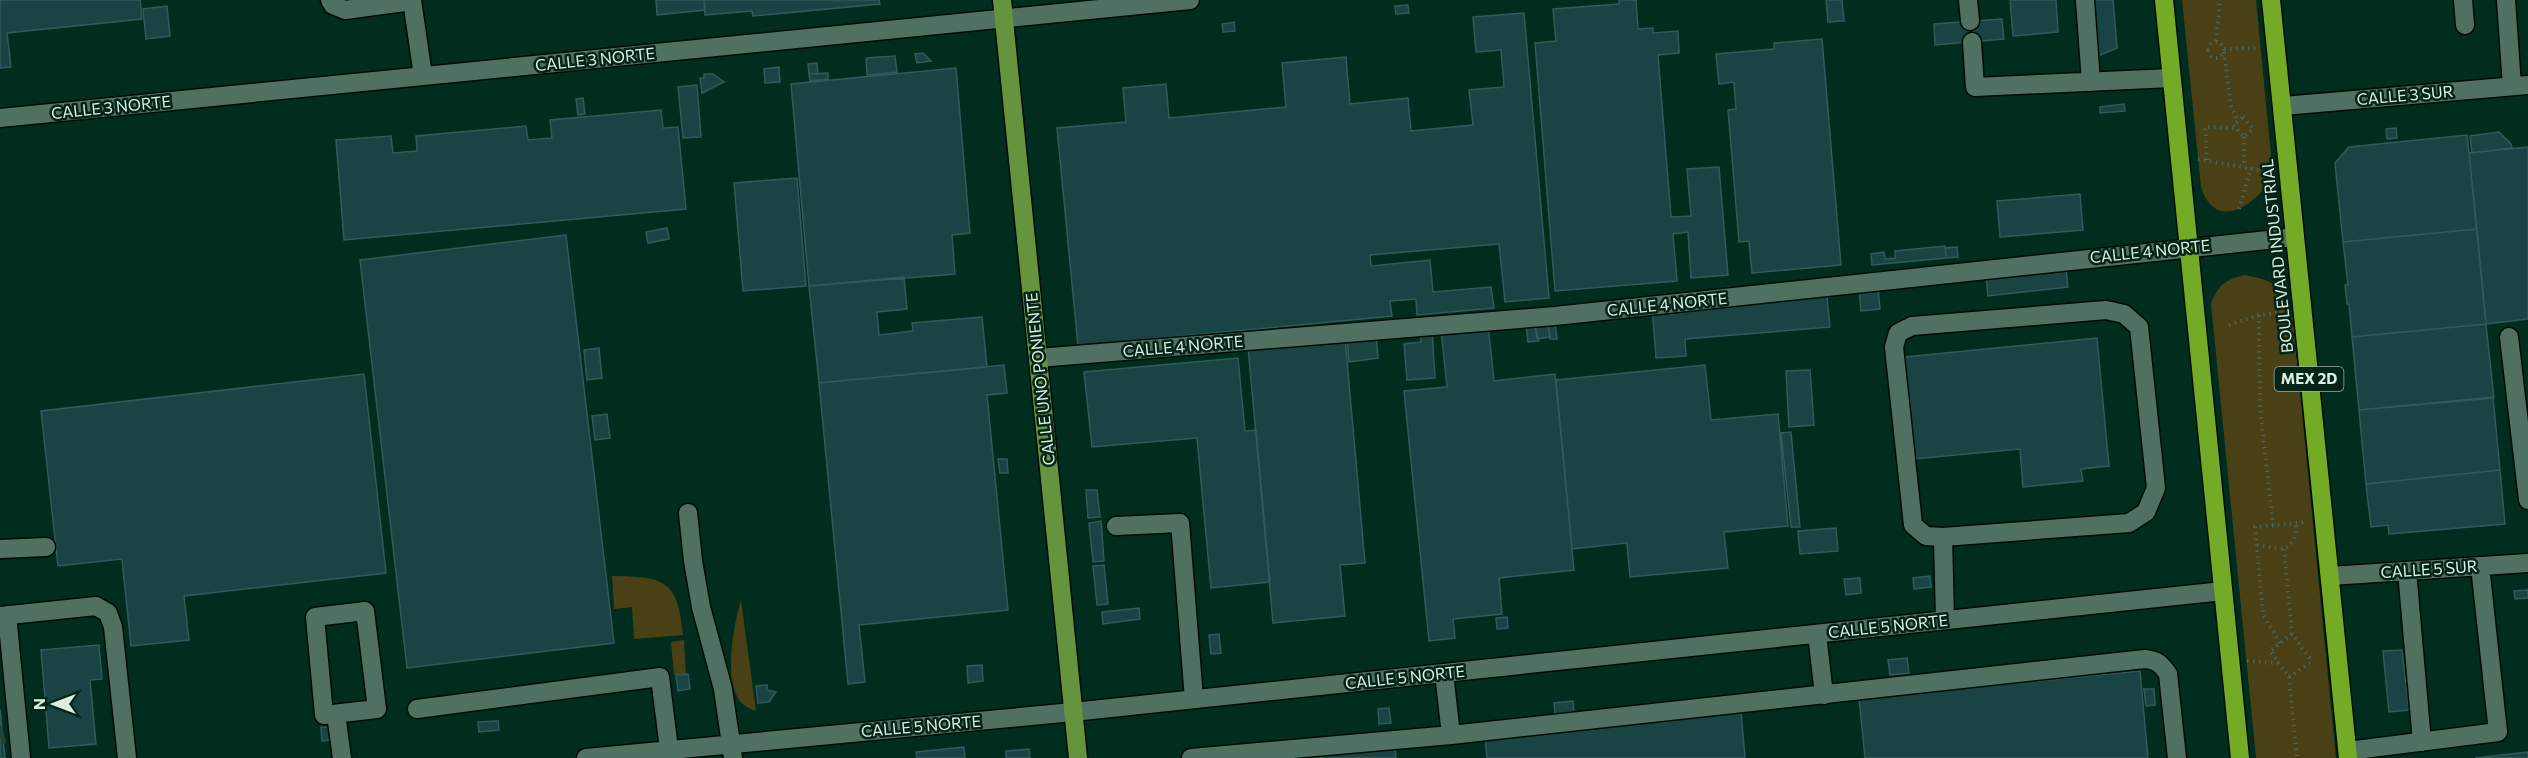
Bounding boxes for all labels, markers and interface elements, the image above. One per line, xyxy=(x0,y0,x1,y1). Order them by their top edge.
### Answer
street label: CALLE 3 NORTE xyxy=(534,43,656,74)
street label: CALLE 3 SUR xyxy=(2356,81,2454,108)
street label: CALLE 3 NORTE xyxy=(50,91,172,122)
street label: BOULEVARD INDUSTRIAL xyxy=(2257,158,2296,354)
street label: CALLE 4 NORTE xyxy=(2089,235,2211,266)
street label: CALLE 4 NORTE xyxy=(1606,288,1728,319)
street label: CALLE UNO PONIENTE xyxy=(1021,292,1058,466)
street label: CALLE 4 NORTE xyxy=(1122,331,1244,360)
road number: MEX 2D xyxy=(2274,367,2344,391)
street label: CALLE 5 SUR xyxy=(2380,556,2478,581)
street label: CALLE 5 NORTE xyxy=(1827,610,1949,641)
street label: CALLE 5 NORTE xyxy=(1344,661,1466,692)
north arrow xyxy=(24,674,84,734)
text: N xyxy=(29,698,48,710)
street label: CALLE 5 NORTE xyxy=(860,711,982,740)

